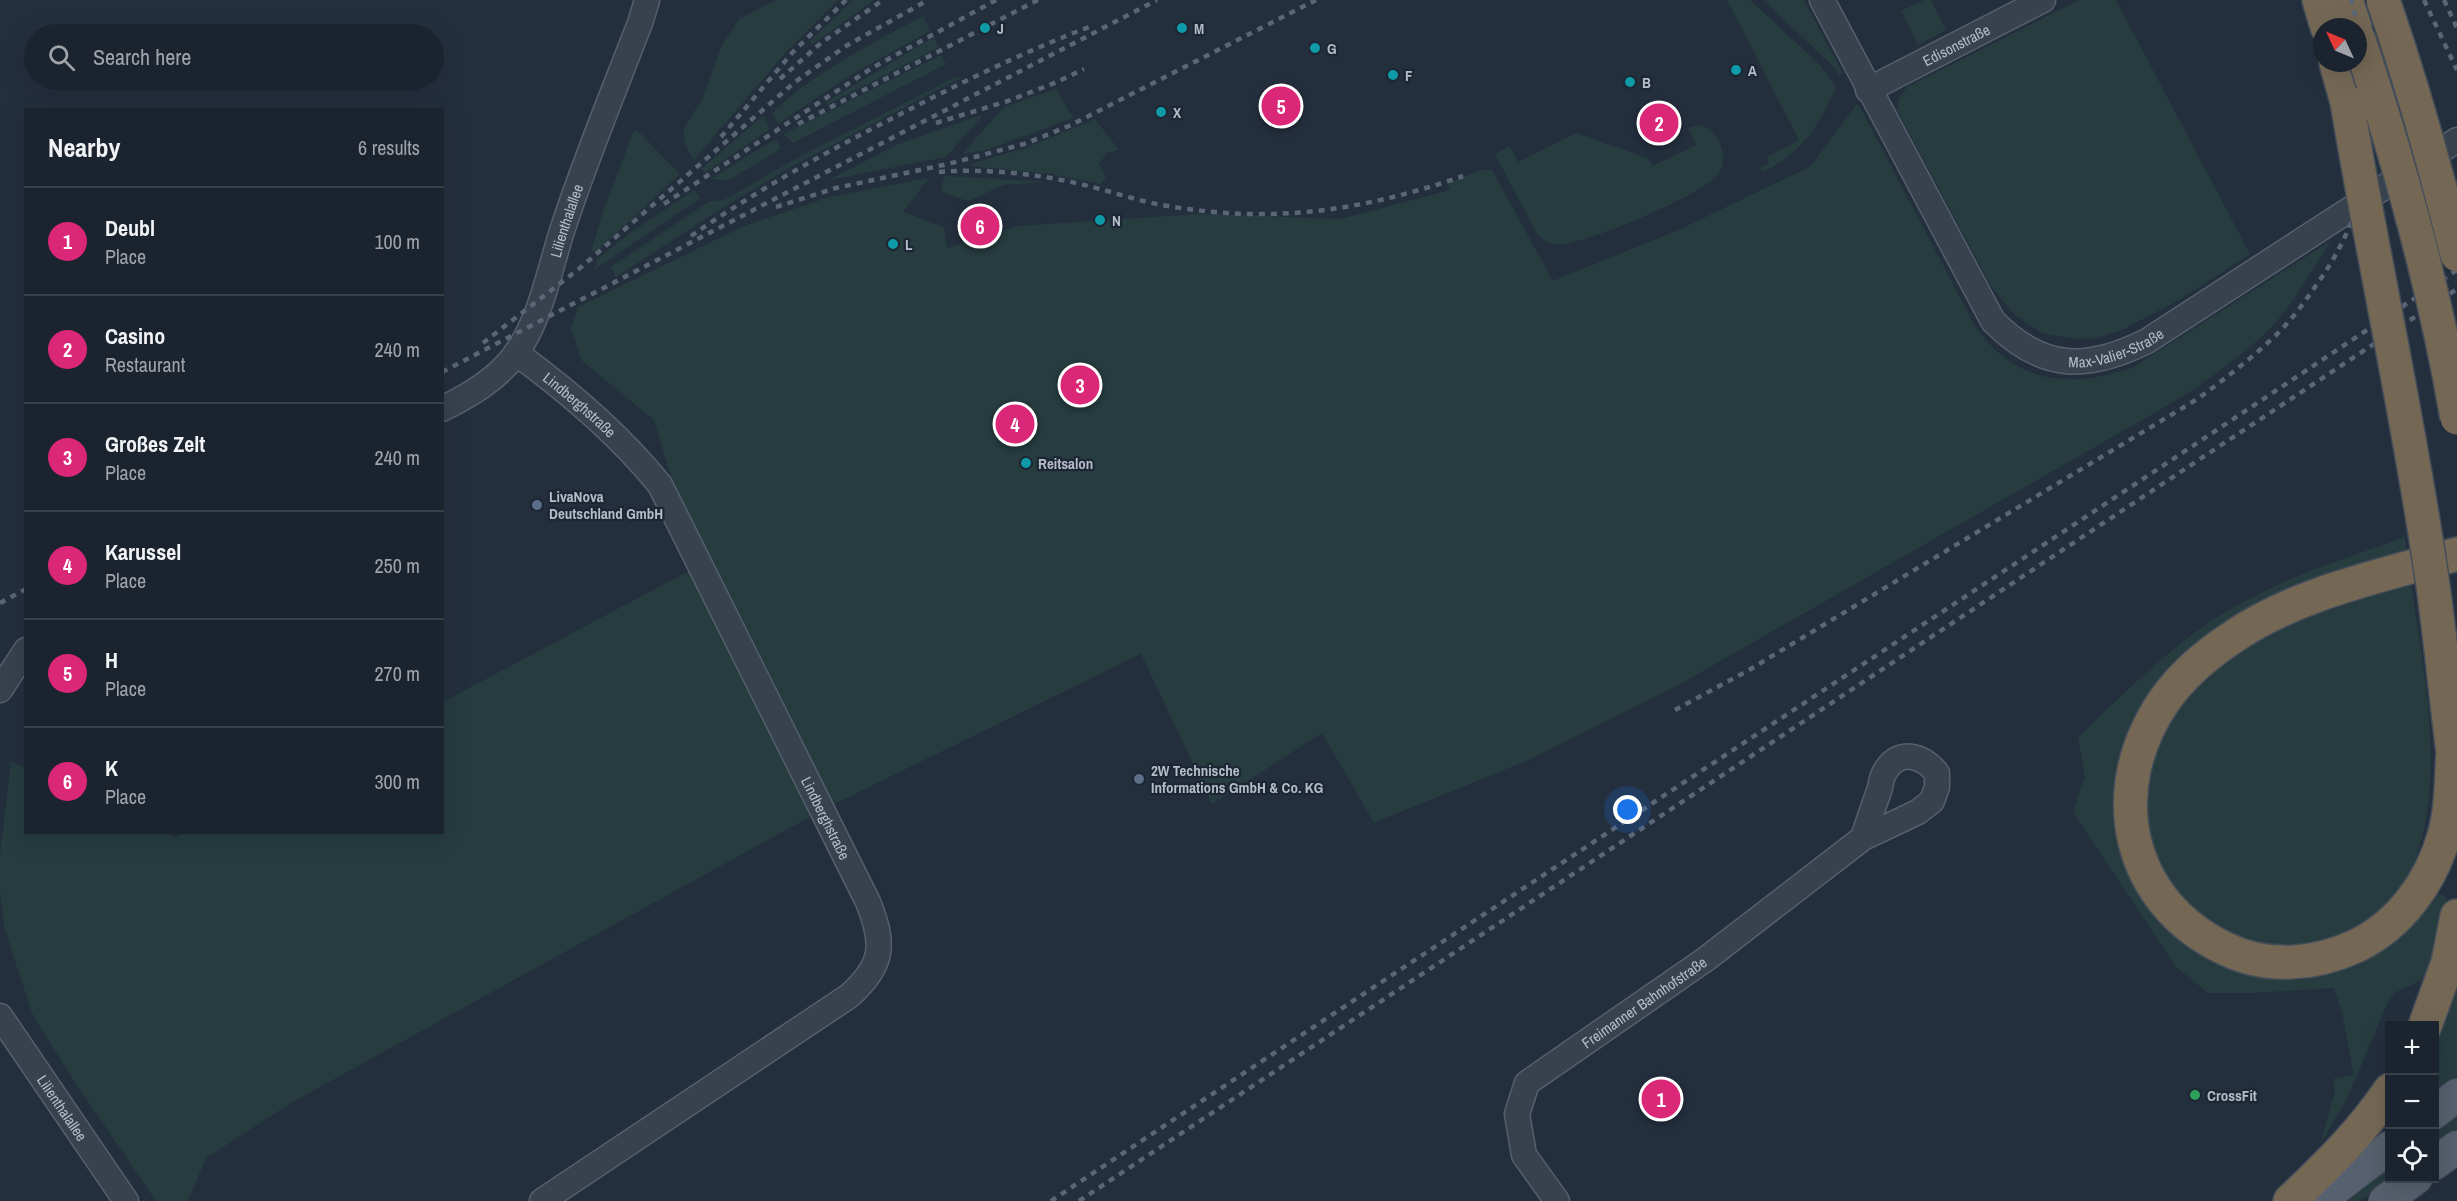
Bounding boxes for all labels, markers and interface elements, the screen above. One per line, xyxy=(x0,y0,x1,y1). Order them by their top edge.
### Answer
place label: J xyxy=(997,18,1004,39)
place label: M xyxy=(1194,18,1204,39)
north arrow xyxy=(2313,18,2367,72)
street label: Edisonstraße xyxy=(1919,19,1994,71)
marker: J xyxy=(978,21,992,35)
marker: M xyxy=(1175,21,1189,35)
search box xyxy=(24,24,444,90)
place label: G xyxy=(1327,38,1337,59)
icon: search xyxy=(45,41,78,74)
marker: G xyxy=(1308,41,1322,55)
text: Search here xyxy=(93,42,191,72)
place label: A xyxy=(1748,60,1757,81)
marker: A xyxy=(1729,63,1743,77)
place label: F xyxy=(1405,65,1413,86)
marker: F xyxy=(1386,68,1400,82)
place label: B xyxy=(1642,72,1651,93)
marker: B xyxy=(1623,75,1637,89)
pin: 5 xyxy=(1262,84,1300,128)
pin: 2 xyxy=(1640,100,1678,146)
place label: X xyxy=(1173,102,1182,123)
marker: X xyxy=(1154,105,1168,119)
text: Nearby xyxy=(48,130,120,165)
text: 6 results xyxy=(358,134,420,161)
street label: Lilienthalallee xyxy=(544,181,588,260)
pin: 6 xyxy=(960,204,1000,248)
place label: N xyxy=(1112,210,1121,231)
text: Deubl xyxy=(105,213,155,243)
marker: N xyxy=(1093,213,1107,227)
text: 1 xyxy=(63,228,72,255)
text: 100 m xyxy=(374,228,420,255)
place label: L xyxy=(905,234,913,255)
marker: L xyxy=(886,237,900,251)
text: Place xyxy=(105,243,146,270)
text: Casino xyxy=(105,321,165,351)
street label: Max-Valier-Straße xyxy=(2068,323,2168,372)
text: 2 xyxy=(63,336,72,363)
text: 240 m xyxy=(374,336,420,363)
text: Restaurant xyxy=(105,351,185,378)
pin: 3 xyxy=(1060,362,1100,408)
street label: Lindberghstraße xyxy=(539,367,621,442)
pin: 4 xyxy=(996,402,1034,446)
text: Großes Zelt xyxy=(105,429,205,459)
text: 3 xyxy=(63,444,72,471)
text: 240 m xyxy=(374,444,420,471)
place label: Reitsalon xyxy=(1038,453,1093,474)
marker: Reitsalon xyxy=(1019,456,1033,470)
text: Place xyxy=(105,459,146,486)
place label: LivaNova Deutschland GmbH xyxy=(549,486,663,524)
marker: LivaNova Deutschland GmbH xyxy=(530,498,544,512)
text: Karussel xyxy=(105,537,181,567)
text: 4 xyxy=(63,552,72,579)
text: 250 m xyxy=(374,552,420,579)
text: Place xyxy=(105,567,146,594)
text: H xyxy=(105,645,118,675)
text: 5 xyxy=(63,660,72,687)
text: 270 m xyxy=(374,660,420,687)
text: Place xyxy=(105,675,146,702)
text: K xyxy=(105,753,118,783)
place label: 2W Technische Informations GmbH & Co. KG xyxy=(1151,760,1323,798)
text: 6 xyxy=(63,768,72,795)
text: 300 m xyxy=(374,768,420,795)
marker: 2W Technische Informations GmbH & Co. KG xyxy=(1132,772,1146,786)
street label: Lindberghstraße xyxy=(797,773,856,863)
text: Place xyxy=(105,783,146,810)
your location xyxy=(1613,795,1642,824)
street label: Freimanner Bahnhofstraße xyxy=(1577,951,1711,1053)
map controls xyxy=(2385,1021,2439,1183)
button: + xyxy=(2385,1021,2439,1075)
street label: Lilienthalallee xyxy=(32,1070,93,1145)
button: − xyxy=(2385,1075,2439,1129)
pin: 1 xyxy=(1642,1076,1680,1122)
place label: CrossFit xyxy=(2207,1085,2257,1106)
marker: CrossFit xyxy=(2188,1088,2202,1102)
button: locate xyxy=(2385,1129,2439,1183)

